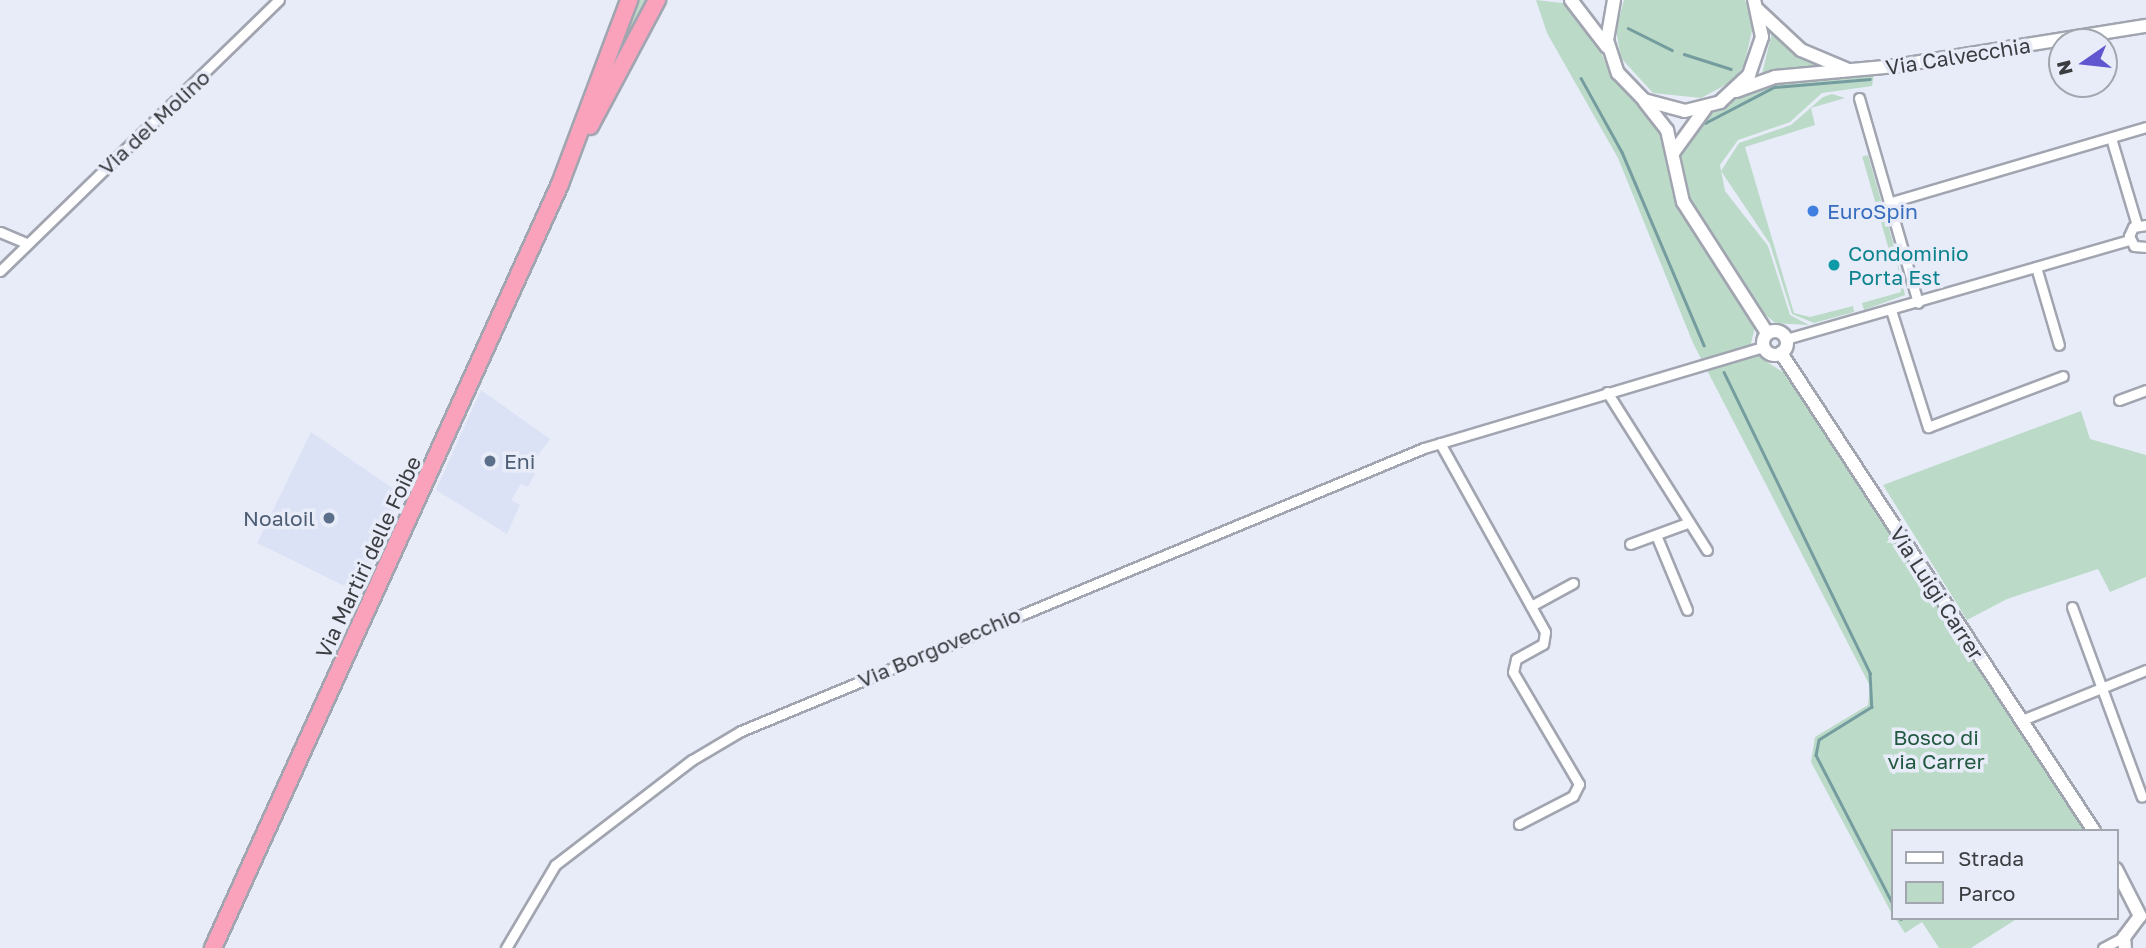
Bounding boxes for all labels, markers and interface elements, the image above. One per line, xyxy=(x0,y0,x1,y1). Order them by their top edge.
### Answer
north arrow xyxy=(2048,28,2118,98)
street label: Via Calvecchia xyxy=(1884,32,2032,80)
text: N xyxy=(2051,58,2077,78)
street label: Via del Molino xyxy=(93,64,215,180)
place label: EuroSpin xyxy=(1827,198,1918,224)
marker: EuroSpin xyxy=(1805,203,1821,219)
place label: Condominio Porta Est xyxy=(1848,240,1969,290)
marker: Condominio Porta Est xyxy=(1826,257,1842,273)
place label: Eni xyxy=(504,448,535,474)
street label: Via Martiri delle Foibe xyxy=(310,452,426,662)
marker: Eni xyxy=(482,453,498,469)
place label: Noaloil xyxy=(243,505,315,531)
marker: Noaloil xyxy=(321,510,337,526)
street label: Via Luigi Carrer xyxy=(1885,522,1989,664)
street label: Via Borgovecchio xyxy=(854,601,1024,693)
park label: Bosco di via Carrer xyxy=(1887,724,1985,774)
legend xyxy=(1890,829,2118,920)
text: Strada xyxy=(1958,845,2024,871)
text: Parco xyxy=(1958,880,2015,906)

